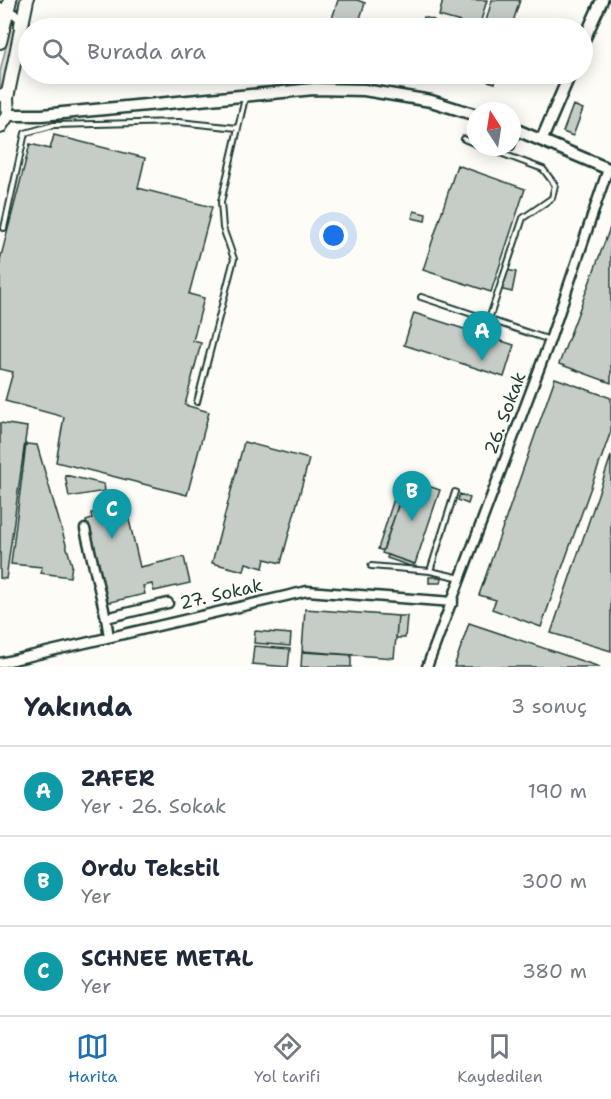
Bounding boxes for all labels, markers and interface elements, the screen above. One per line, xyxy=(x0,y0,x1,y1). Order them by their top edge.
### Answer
search box xyxy=(18,18,593,84)
icon: search xyxy=(39,35,72,68)
text: Burada ara xyxy=(87,37,206,66)
north arrow xyxy=(467,102,521,156)
your location xyxy=(319,221,348,250)
pin: A xyxy=(462,312,502,361)
street label: 26. Sokak xyxy=(478,368,532,458)
pin: B xyxy=(392,472,432,521)
pin: C xyxy=(92,490,132,539)
street label: 27. Sokak xyxy=(177,573,265,615)
text: Yakında xyxy=(24,689,132,724)
text: 3 sonuç xyxy=(511,693,587,719)
text: ZAFER xyxy=(81,764,155,793)
text: A xyxy=(36,778,51,804)
text: 190 m xyxy=(528,778,587,804)
text: Yer · 26. Sokak xyxy=(81,793,226,819)
text: Ordu Tekstil xyxy=(81,854,220,883)
text: B xyxy=(37,868,50,894)
text: 300 m xyxy=(521,868,587,894)
text: Yer xyxy=(81,883,111,909)
text: SCHNEE METAL xyxy=(81,944,253,973)
text: C xyxy=(37,958,50,984)
text: 380 m xyxy=(522,958,587,984)
text: Yer xyxy=(81,973,111,999)
tab: Harita xyxy=(68,1030,117,1087)
tab: Yol tarifi xyxy=(254,1030,321,1087)
tab: Kaydedilen xyxy=(457,1030,543,1087)

